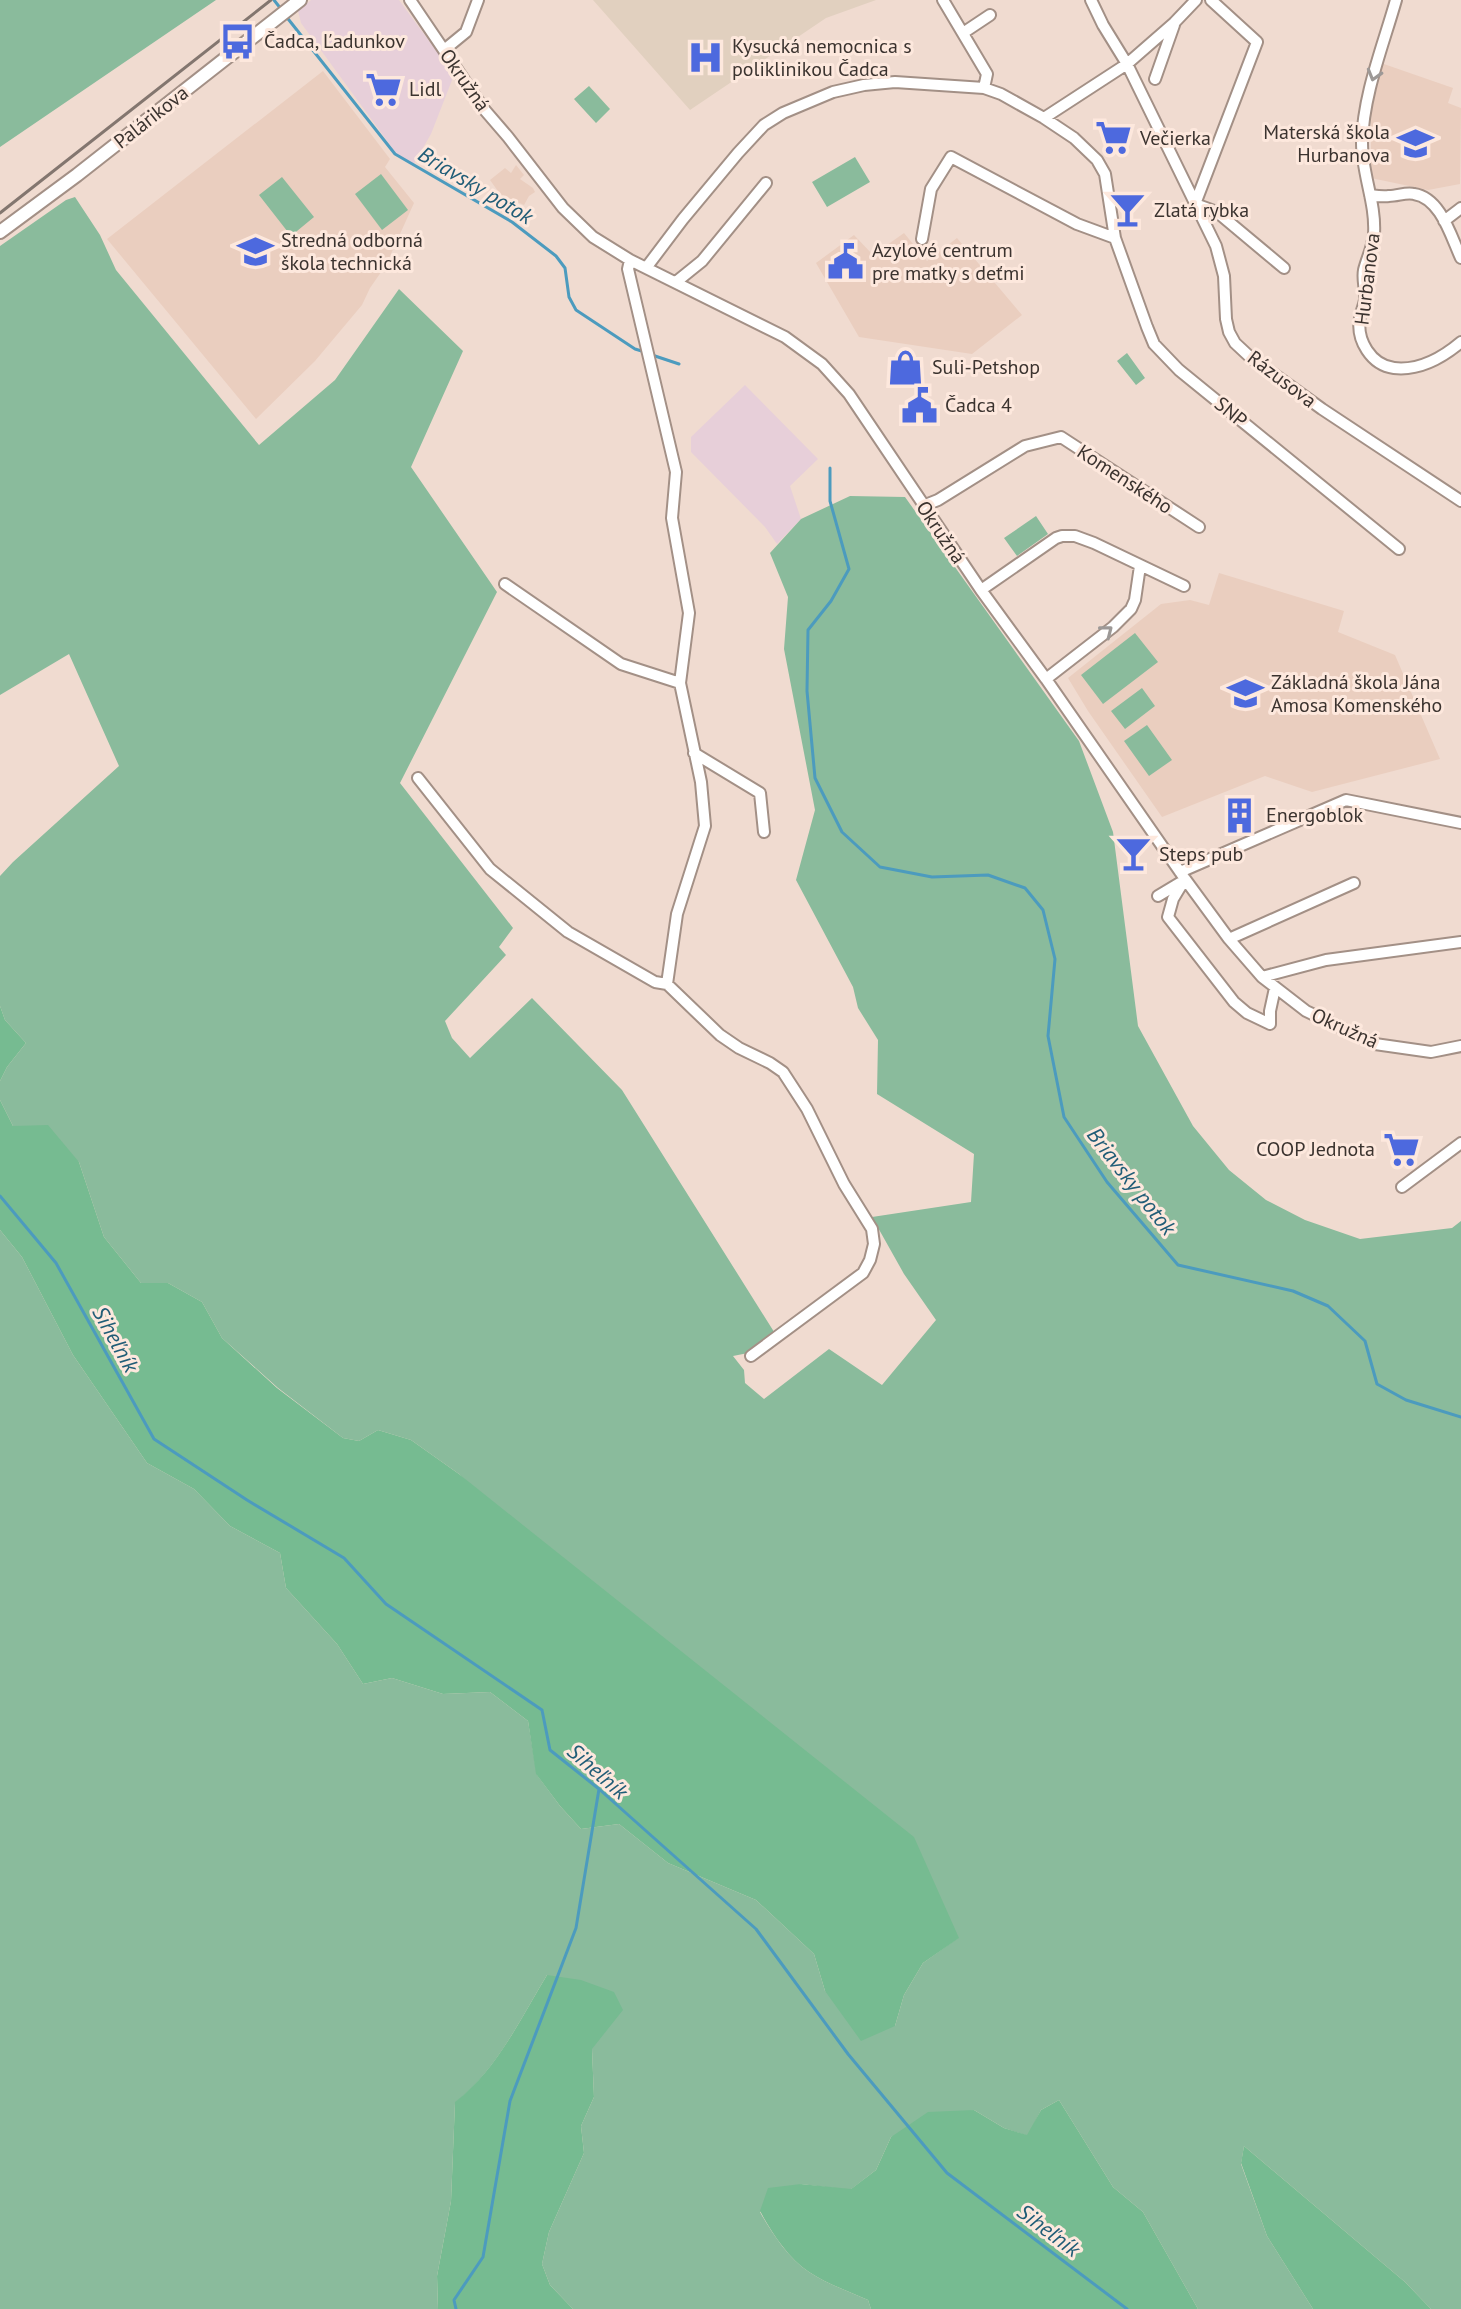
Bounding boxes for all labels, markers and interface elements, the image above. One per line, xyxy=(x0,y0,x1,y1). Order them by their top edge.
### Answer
bus stop icon: Čadca, Ľadunkov xyxy=(219,22,257,60)
place label: Čadca, Ľadunkov xyxy=(264,28,405,54)
place label: Kysucká nemocnica s poliklinikou Čadca xyxy=(732,33,912,82)
hospital icon: Kysucká nemocnica s poliklinikou Čadca xyxy=(687,38,725,76)
street label: Okružná xyxy=(434,44,496,116)
one-way arrow xyxy=(1367,67,1383,81)
supermarket icon: Lidl xyxy=(364,70,402,108)
place label: Lidl xyxy=(409,76,441,102)
street label: Palárikova xyxy=(108,80,194,154)
supermarket icon: Večierka xyxy=(1095,119,1133,157)
place label: Materská škola Hurbanova xyxy=(1263,119,1390,168)
school or university icon: Materská škola Hurbanova xyxy=(1397,124,1435,162)
place label: Večierka xyxy=(1139,125,1211,151)
water label: Briavsky potok xyxy=(413,140,539,231)
bar icon: Zlatá rybka xyxy=(1109,191,1147,229)
place label: Zlatá rybka xyxy=(1154,197,1249,223)
place label: Stredná odborná škola technická xyxy=(281,227,423,276)
street label: Hurbanova xyxy=(1348,231,1386,327)
school or university icon: Stredná odborná škola technická xyxy=(236,233,274,271)
place label: Azylové centrum pre matky s deťmi xyxy=(872,237,1025,286)
public building icon: Azylové centrum pre matky s deťmi xyxy=(827,242,865,280)
street label: Rázusova xyxy=(1242,345,1322,413)
shop icon: Suli-Petshop xyxy=(887,348,925,386)
place label: Suli-Petshop xyxy=(932,354,1040,380)
public building icon: Čadca 4 xyxy=(900,386,938,424)
street label: SNP xyxy=(1209,391,1253,433)
place label: Čadca 4 xyxy=(945,392,1012,418)
street label: Komenského xyxy=(1072,438,1178,520)
street label: Okružná xyxy=(910,495,972,569)
one-way arrow xyxy=(1098,626,1112,641)
place label: Základná škola Jána Amosa Komenského xyxy=(1271,669,1442,718)
school or university icon: Základná škola Jána Amosa Komenského xyxy=(1226,675,1264,713)
building icon: Energoblok xyxy=(1221,796,1259,834)
place label: Energoblok xyxy=(1266,802,1363,828)
bar icon: Steps pub xyxy=(1114,835,1152,873)
place label: Steps pub xyxy=(1159,841,1243,867)
street label: Okružná xyxy=(1307,1002,1383,1054)
water label: Briavsky potok xyxy=(1081,1122,1183,1241)
supermarket icon: COOP Jednota xyxy=(1382,1130,1420,1168)
place label: COOP Jednota xyxy=(1256,1136,1375,1162)
water label: Siheľník xyxy=(86,1301,146,1378)
water label: Siheľník xyxy=(562,1737,635,1806)
water label: Siheľník xyxy=(1012,2197,1087,2263)

